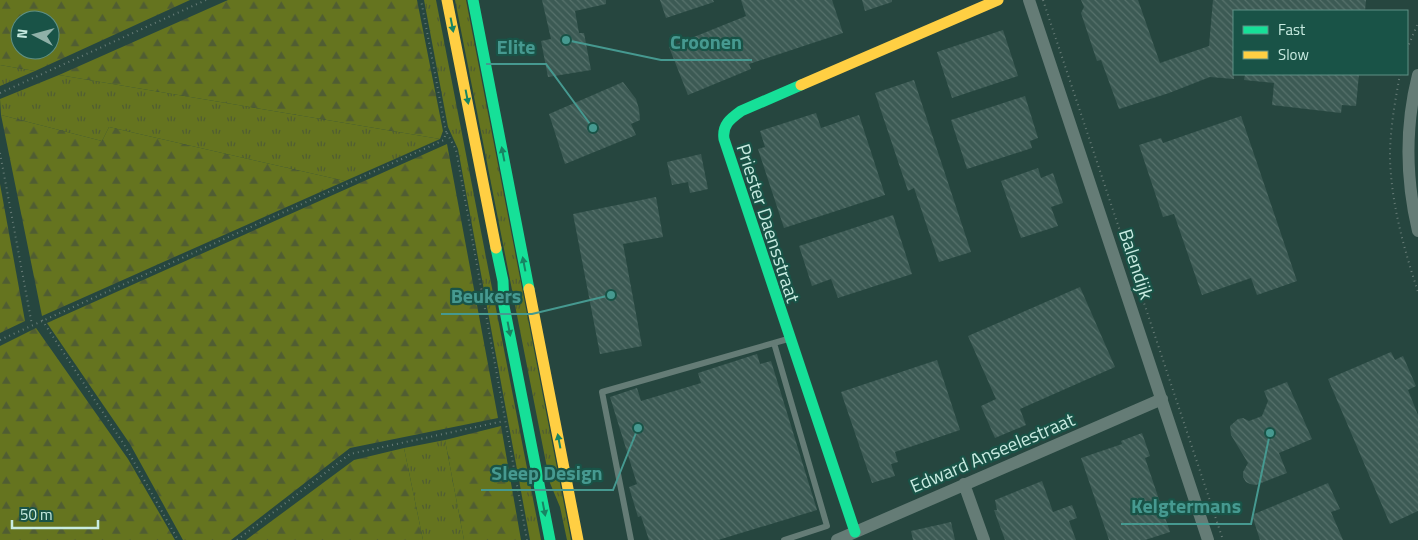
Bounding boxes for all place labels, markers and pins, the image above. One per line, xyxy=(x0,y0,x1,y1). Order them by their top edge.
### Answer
callout: Croonen xyxy=(661,25,752,60)
callout: Elite xyxy=(486,29,546,64)
callout: Beukers xyxy=(441,279,532,314)
callout: Sleep Design xyxy=(481,455,613,490)
callout: Kelgtermans xyxy=(1121,489,1251,524)

